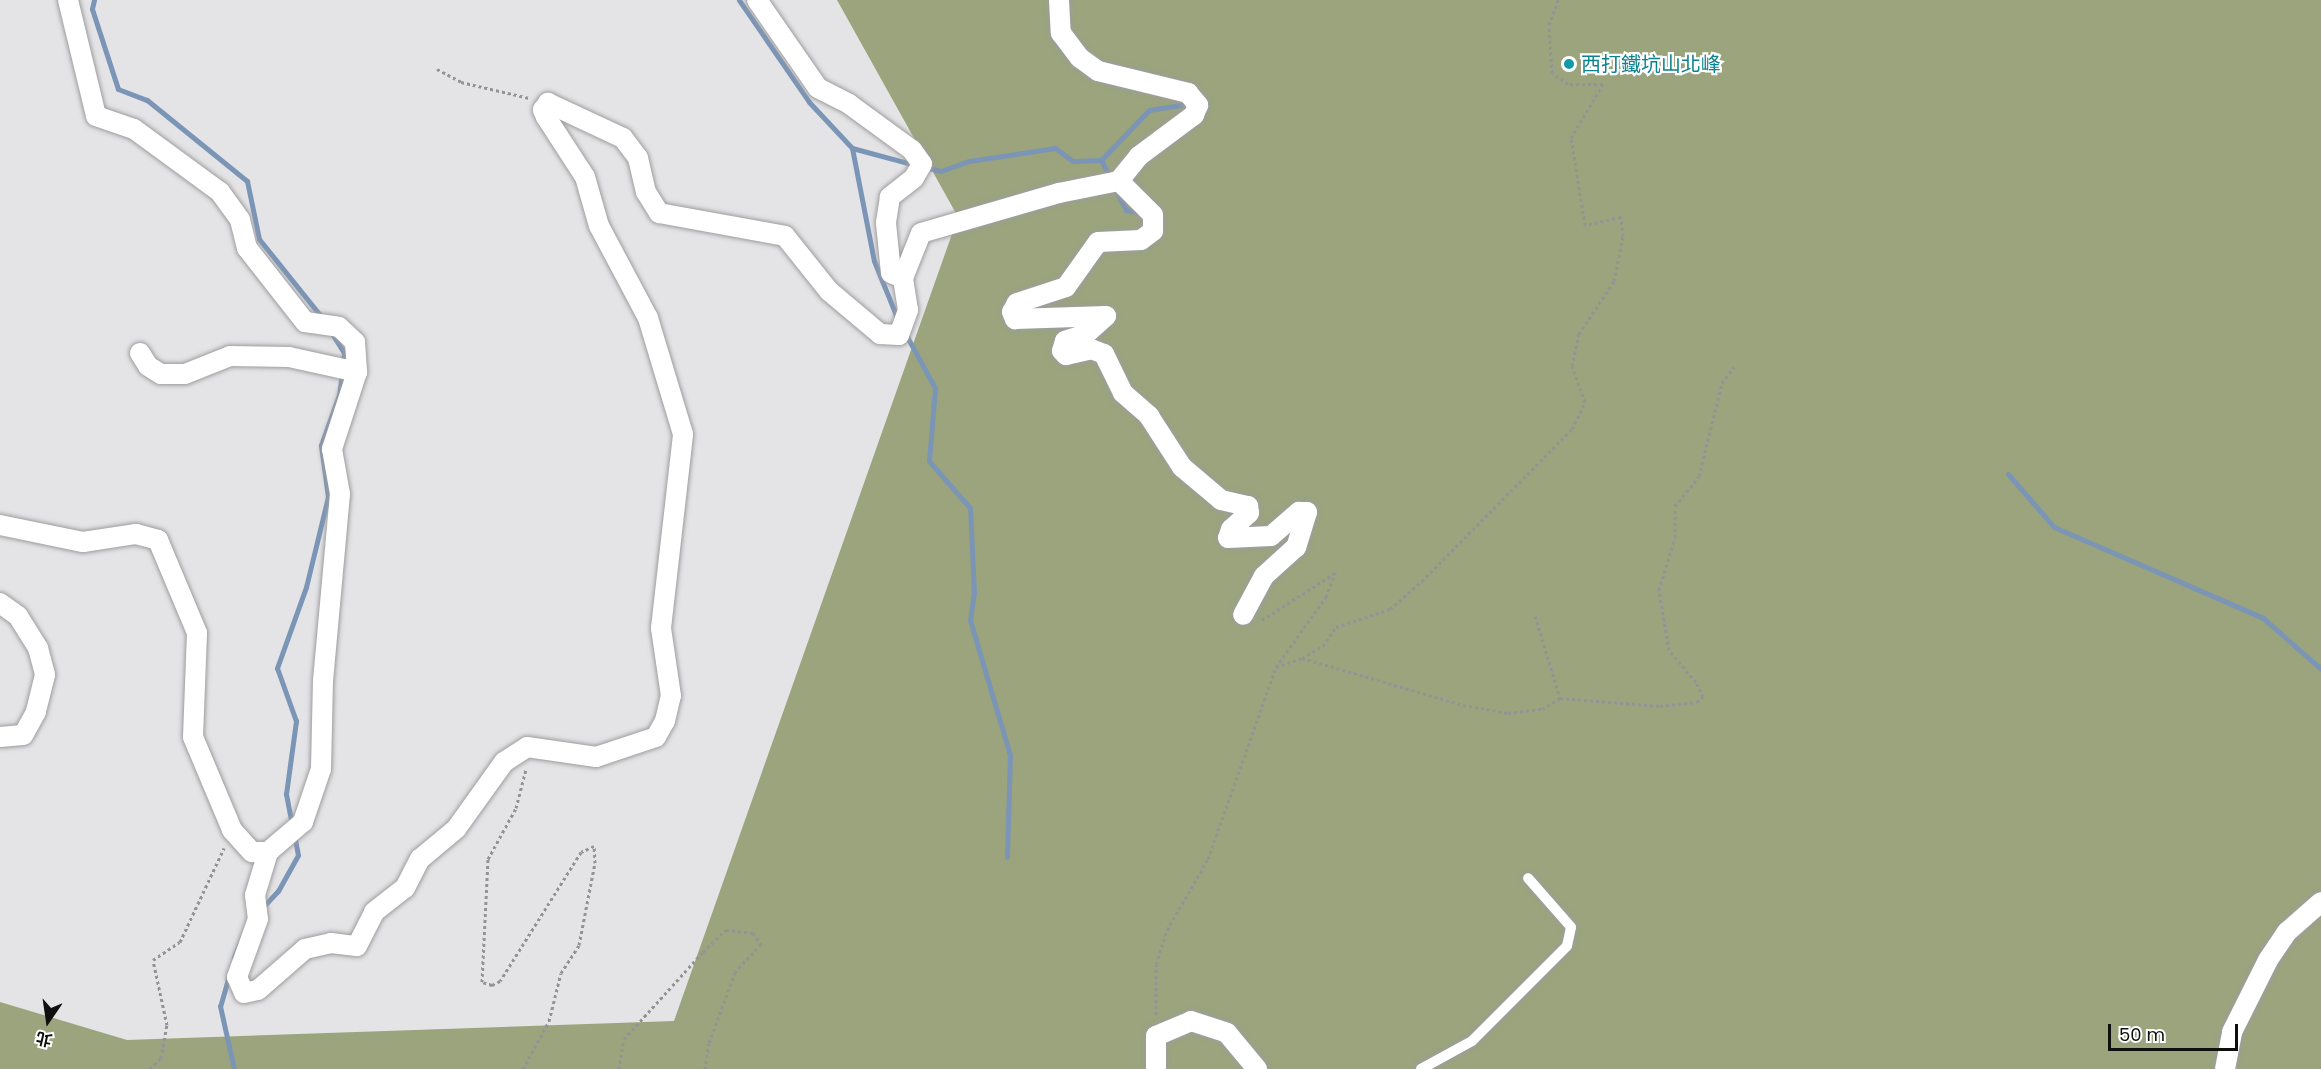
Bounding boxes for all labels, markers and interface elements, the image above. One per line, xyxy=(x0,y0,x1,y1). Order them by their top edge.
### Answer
place label: 西打鐵坑山北峰 xyxy=(1581,52,1721,76)
marker: 西打鐵坑山北峰 xyxy=(1562,57,1576,71)
north arrow xyxy=(18,991,78,1051)
scale bar xyxy=(2111,1012,2242,1050)
text: 50 m xyxy=(2119,1022,2165,1047)
text: 北 xyxy=(33,1026,54,1052)

